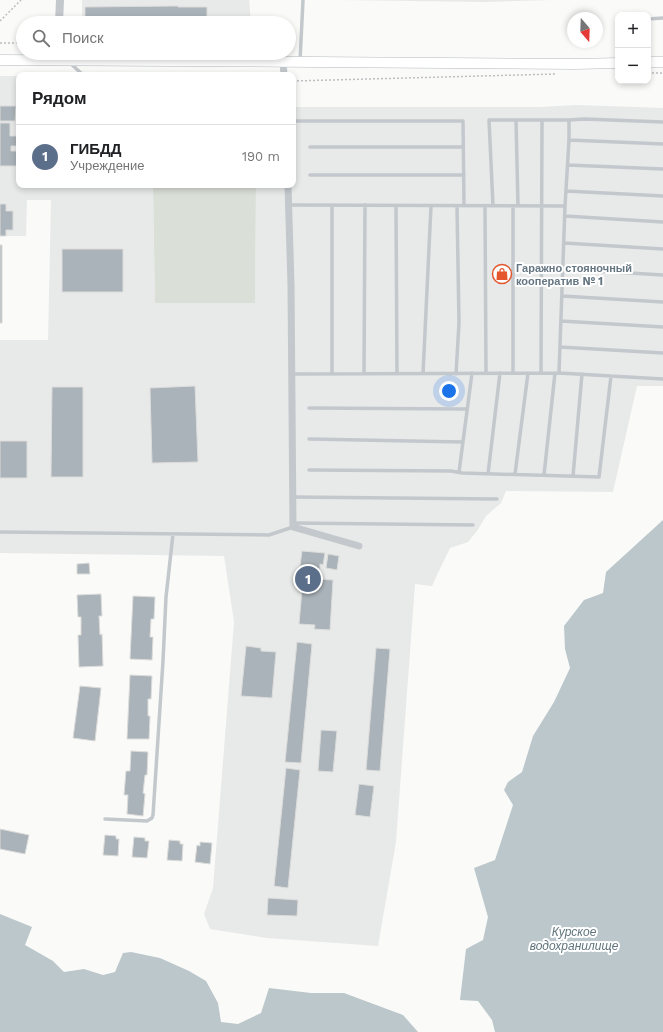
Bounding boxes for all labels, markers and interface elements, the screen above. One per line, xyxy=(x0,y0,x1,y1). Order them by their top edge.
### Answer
north arrow xyxy=(567,12,603,48)
map controls xyxy=(615,12,651,84)
button: + xyxy=(615,12,651,48)
search box xyxy=(16,16,296,60)
icon: search xyxy=(30,27,52,49)
text: Поиск xyxy=(62,29,104,47)
button: − xyxy=(615,48,651,84)
text: Рядом xyxy=(32,88,87,108)
text: ГИБДД xyxy=(70,140,121,158)
text: 1 xyxy=(42,149,48,164)
text: 190 m xyxy=(242,149,280,164)
text: Учреждение xyxy=(70,158,145,173)
place label: Гаражно стояночный кооператив № 1 xyxy=(516,262,632,288)
shop icon: Гаражно стояночный кооператив № 1 xyxy=(491,263,513,285)
your location xyxy=(439,381,459,401)
pin: 1 xyxy=(295,564,321,594)
water label: Курское водохранилище xyxy=(530,925,619,953)

